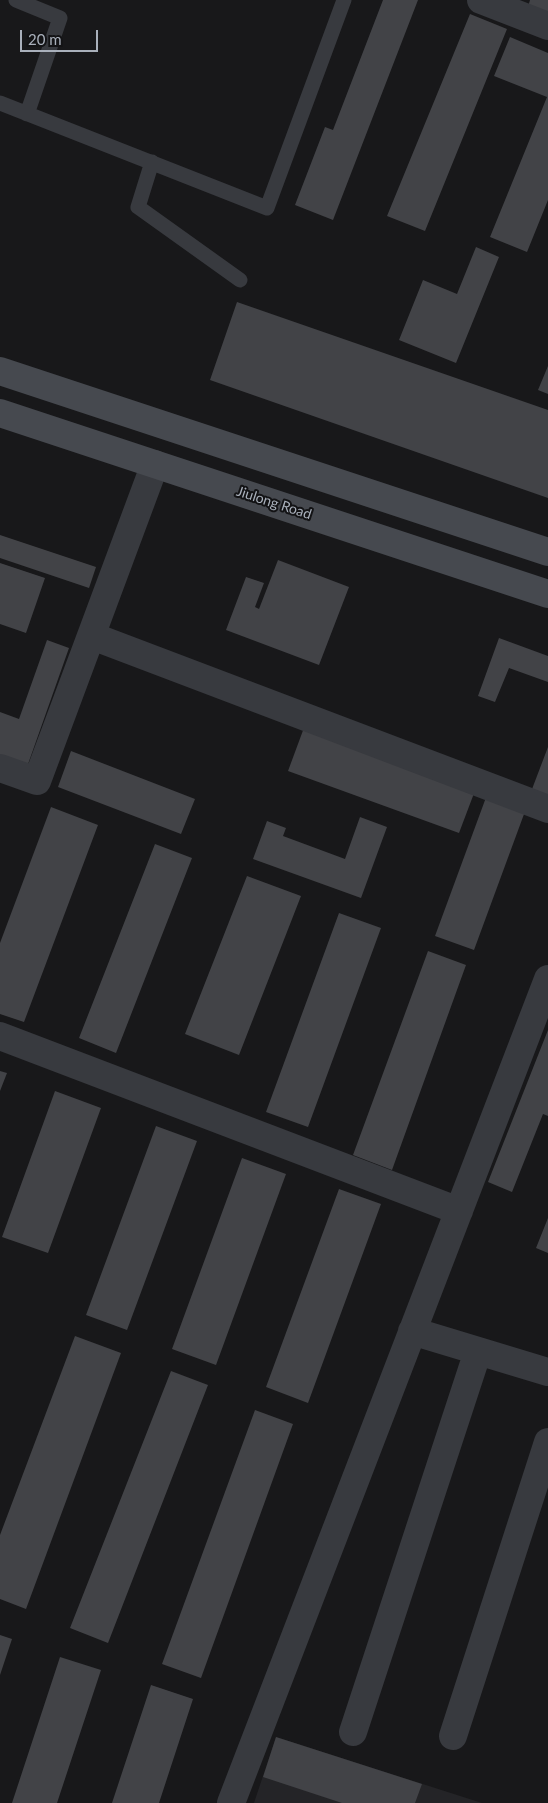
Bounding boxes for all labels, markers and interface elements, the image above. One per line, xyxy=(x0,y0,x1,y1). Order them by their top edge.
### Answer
scale bar xyxy=(22,20,100,52)
text: 20 m xyxy=(28,30,62,48)
street label: Jiulong Road xyxy=(234,483,314,523)

